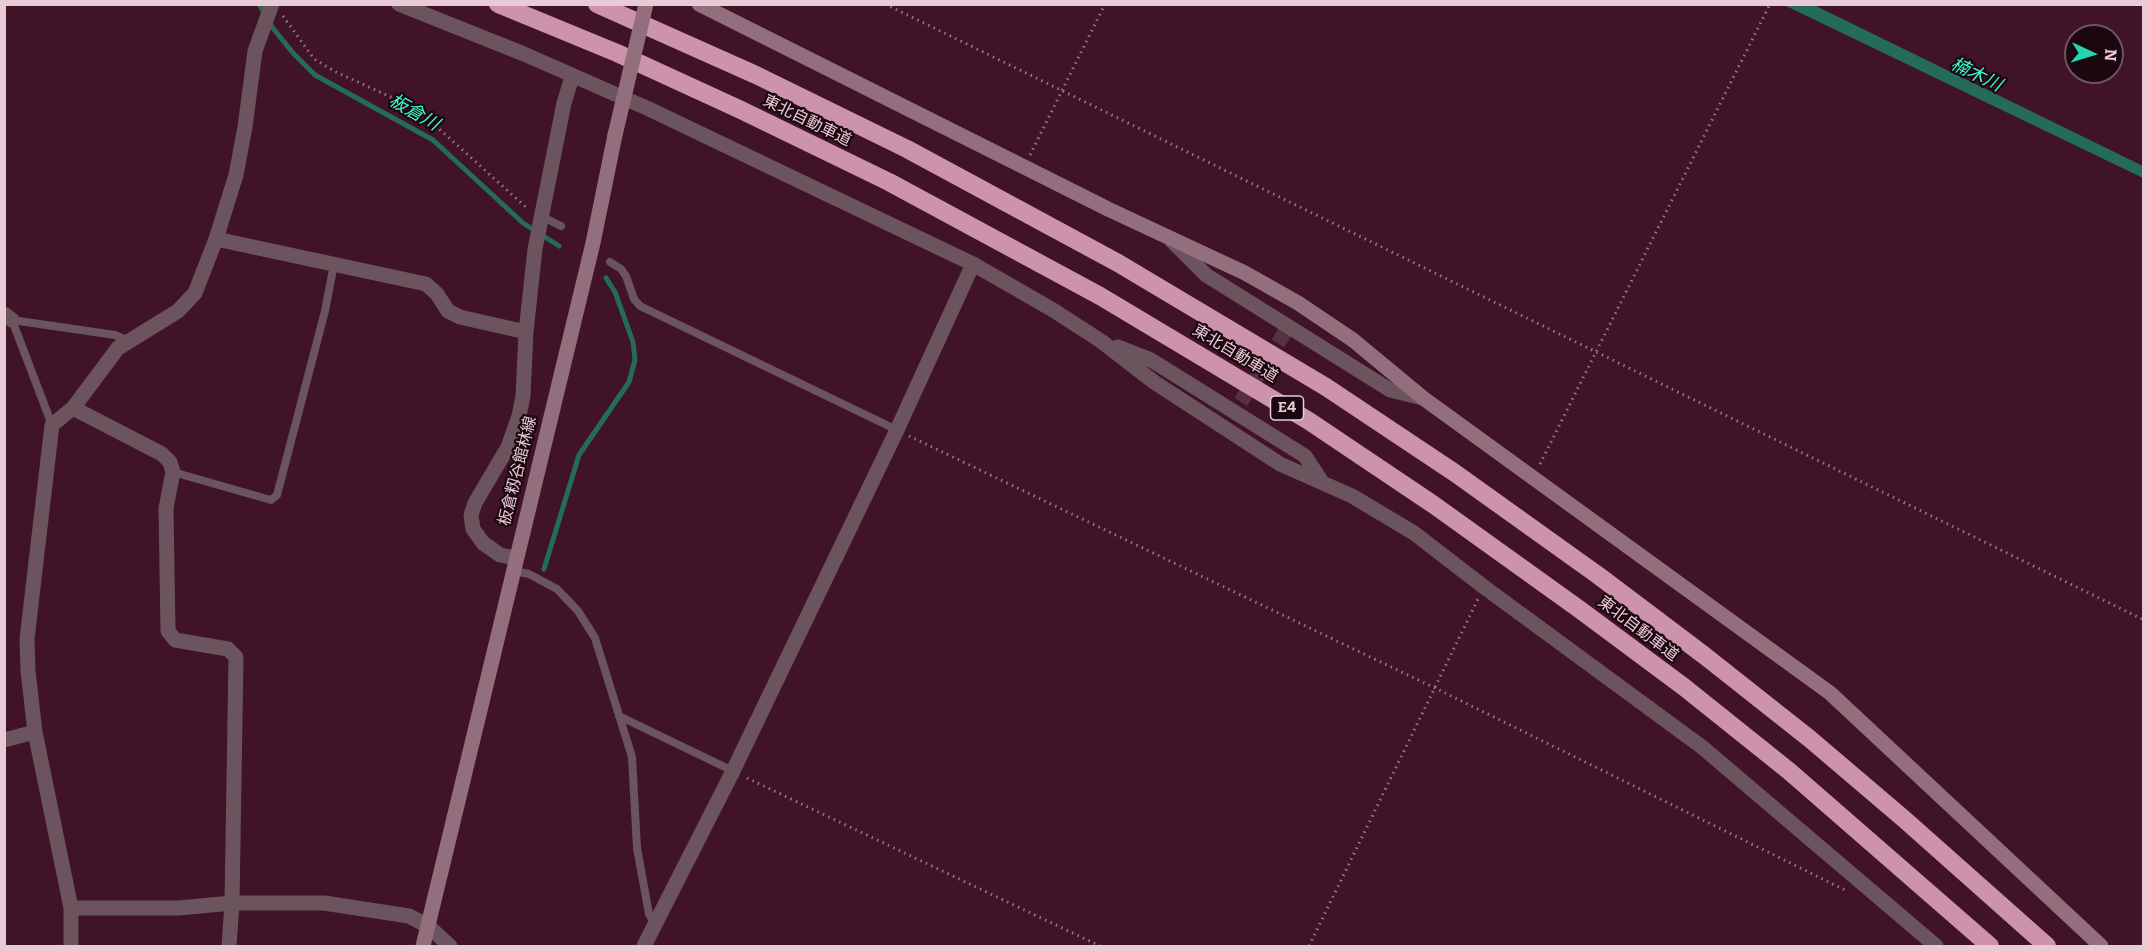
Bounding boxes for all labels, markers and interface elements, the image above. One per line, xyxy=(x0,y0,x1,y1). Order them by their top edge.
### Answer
north arrow xyxy=(2064,24,2124,84)
text: N xyxy=(2101,48,2120,62)
water label: 楠木川 xyxy=(1947,53,2005,97)
water label: 板倉川 xyxy=(385,90,443,136)
street label: 東北自動車道 xyxy=(760,91,854,151)
street label: 東北自動車道 xyxy=(1189,321,1281,387)
road number: E4 xyxy=(1270,396,1304,420)
street label: 板倉籾谷館林線 xyxy=(495,414,541,528)
street label: 東北自動車道 xyxy=(1594,592,1682,666)

